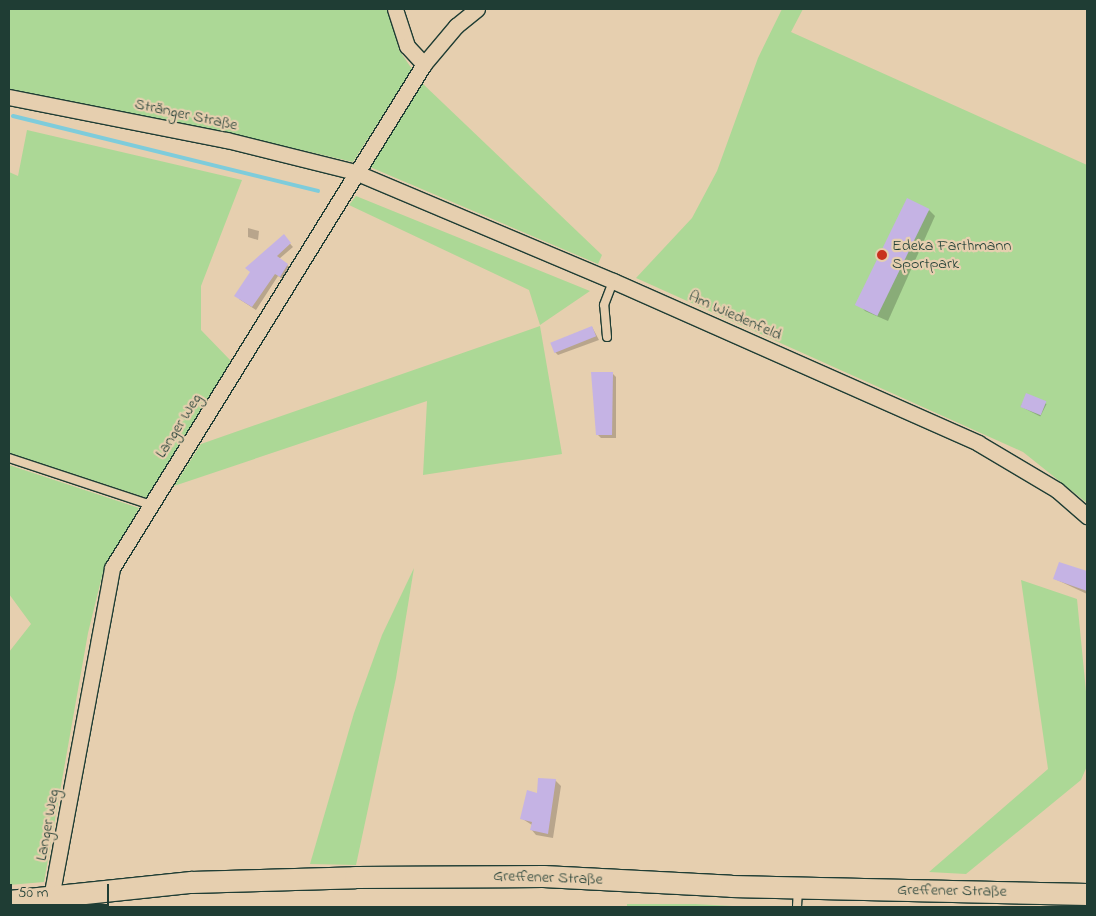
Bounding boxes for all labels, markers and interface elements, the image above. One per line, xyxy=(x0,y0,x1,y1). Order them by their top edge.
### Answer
street label: Stränger Straße xyxy=(133,95,239,135)
place label: Edeka Farthmann Sportpark xyxy=(892,236,1011,274)
marker: Edeka Farthmann Sportpark xyxy=(876,249,888,261)
street label: Am Wiedenfeld xyxy=(685,287,785,345)
street label: Langer Weg xyxy=(152,390,206,462)
street label: Langer Weg xyxy=(32,788,64,862)
street label: Greffener Straße xyxy=(493,866,603,890)
scale bar xyxy=(12,874,111,906)
street label: Greffener Straße xyxy=(897,880,1007,902)
text: 50 m xyxy=(18,882,48,904)

